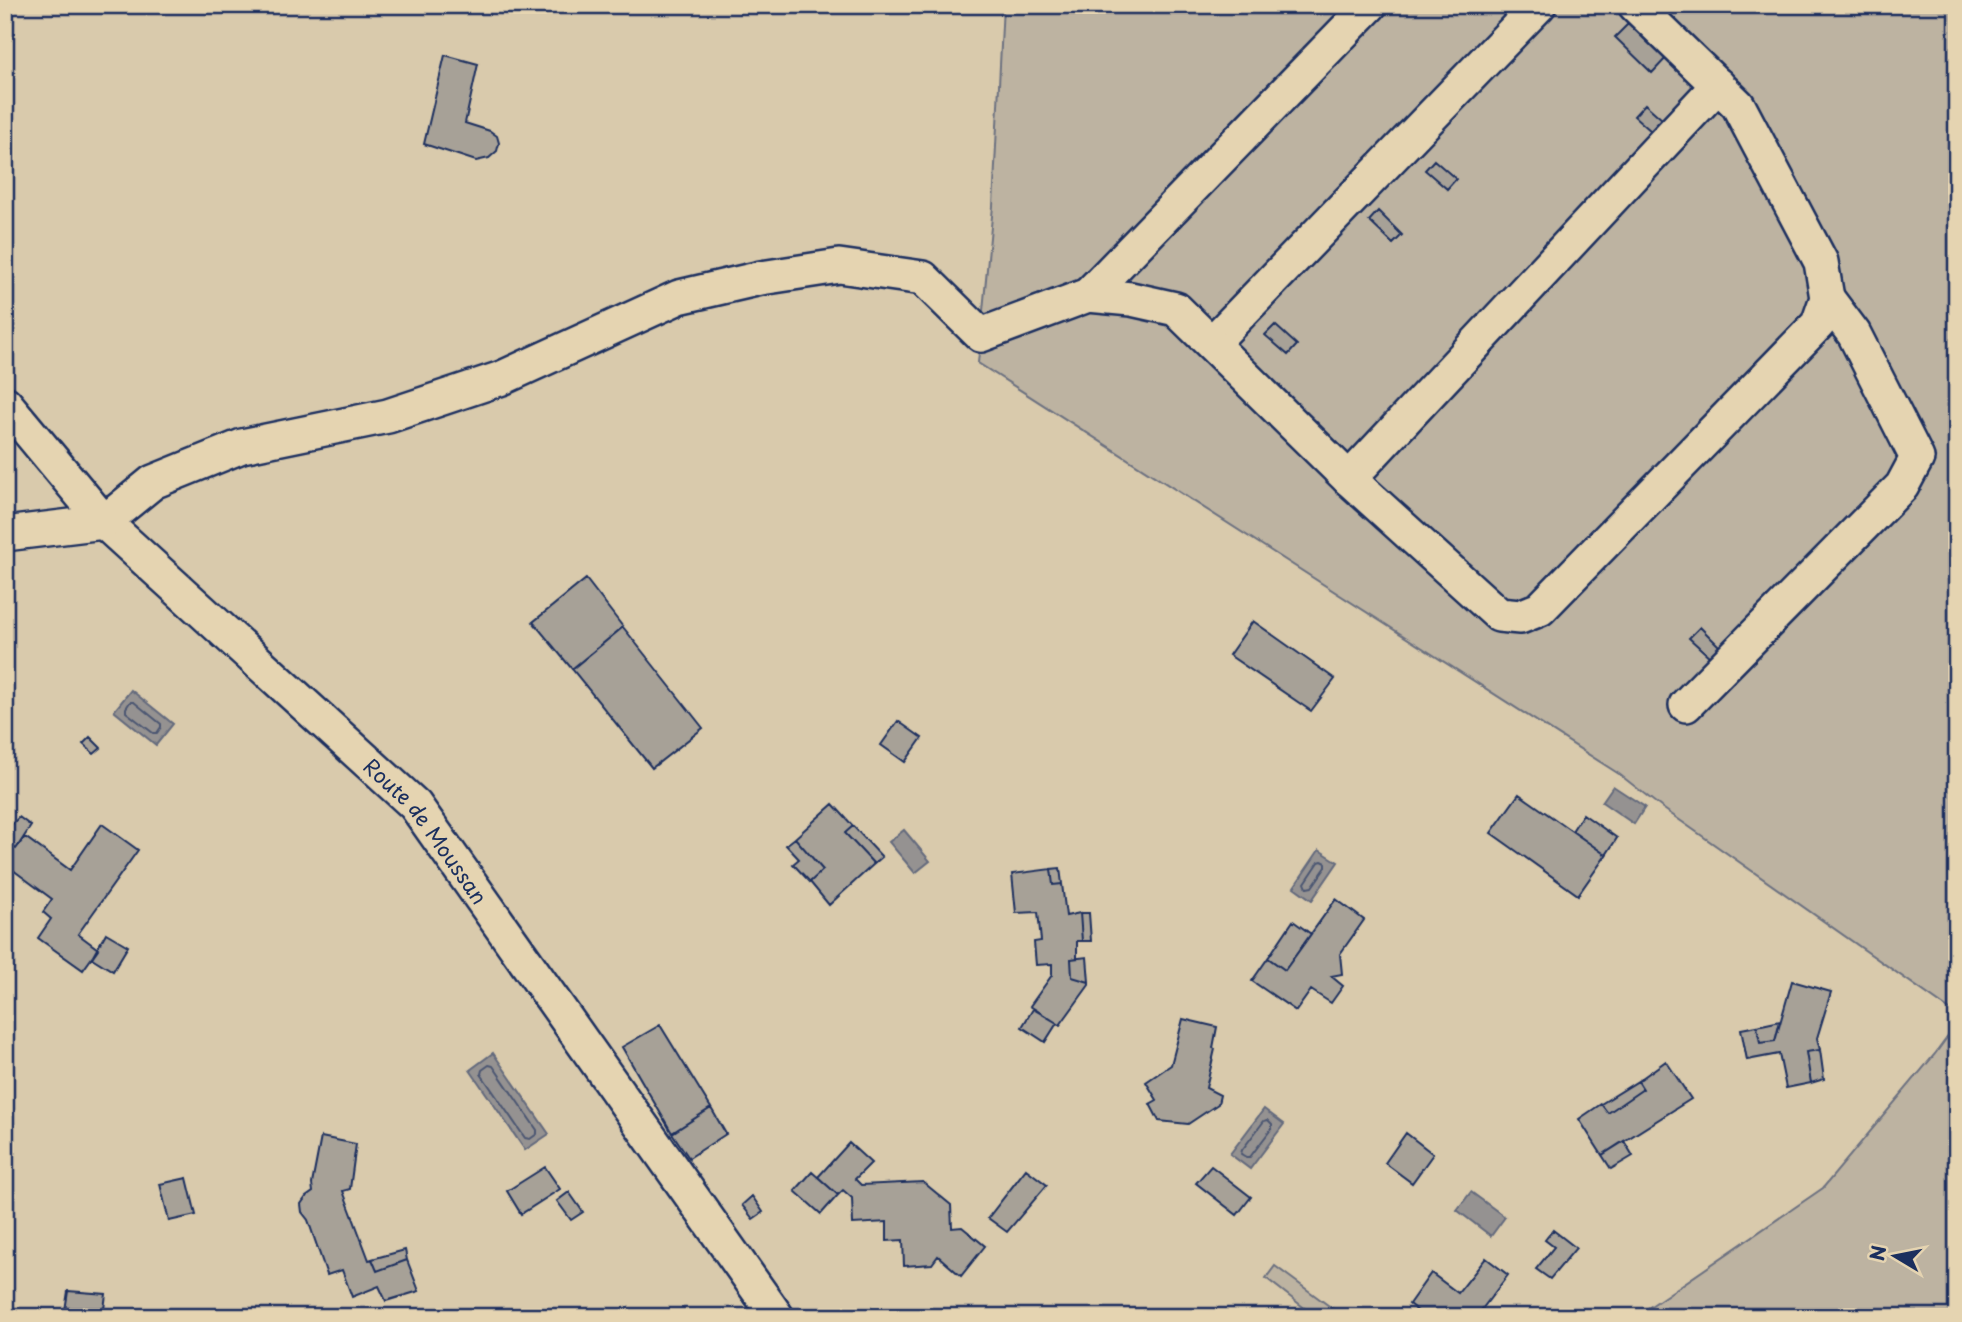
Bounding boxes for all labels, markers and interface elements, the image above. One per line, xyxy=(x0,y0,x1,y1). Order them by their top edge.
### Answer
street label: Route de Moussan xyxy=(357,750,496,910)
north arrow xyxy=(1860,1220,1930,1290)
text: N xyxy=(1862,1243,1892,1263)

